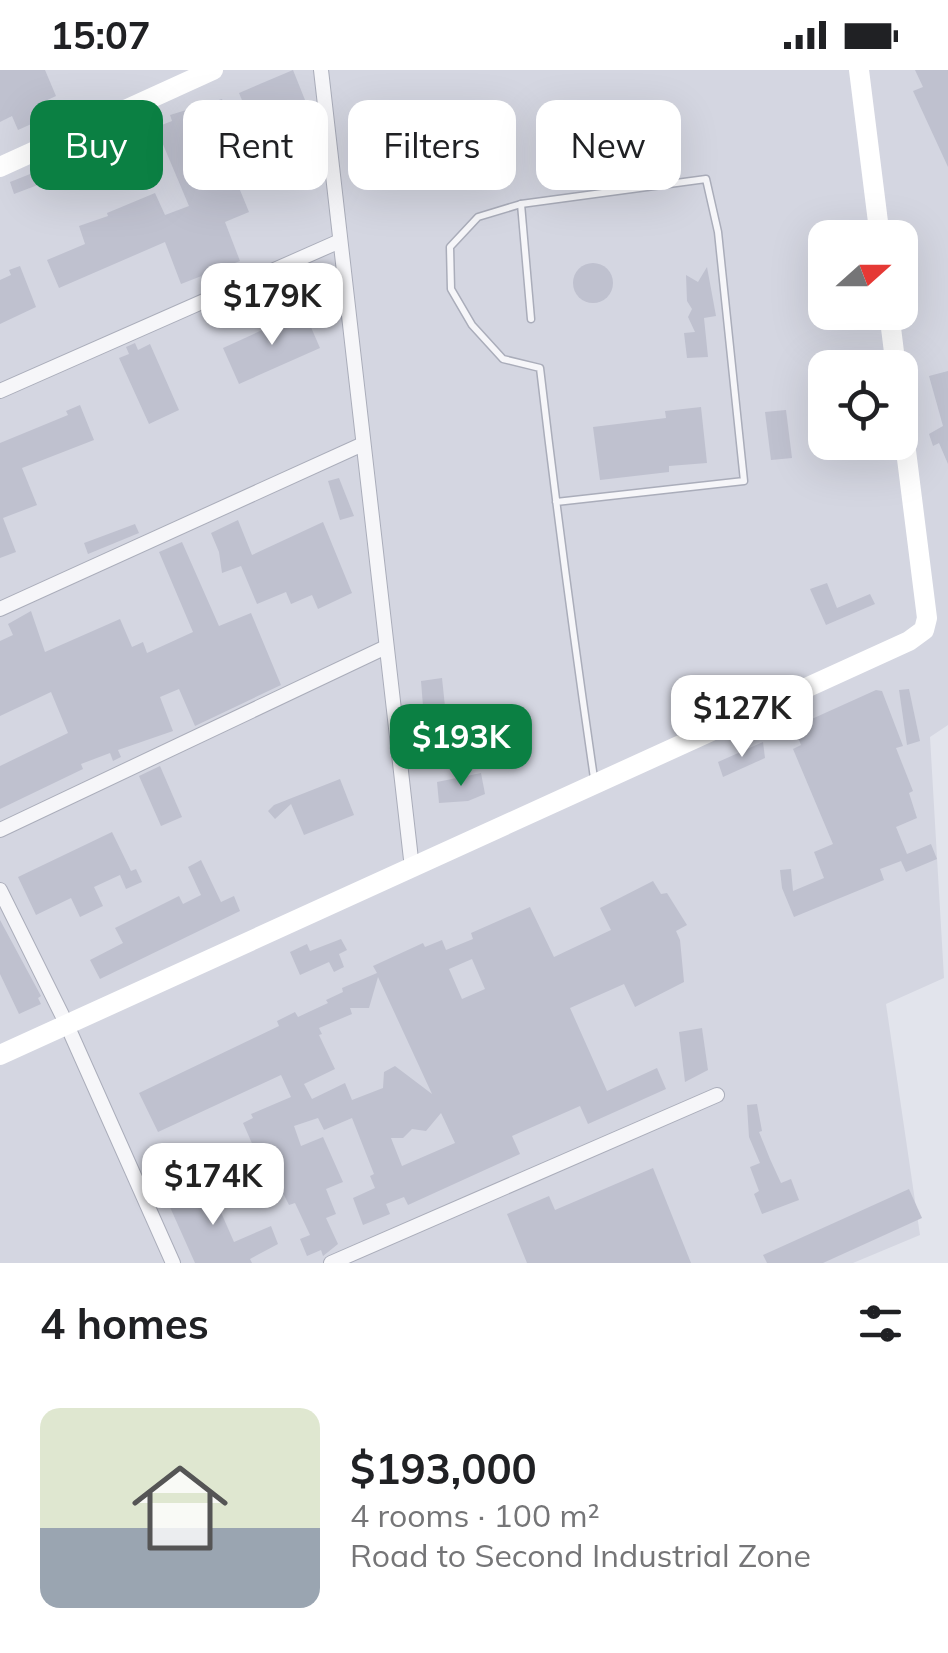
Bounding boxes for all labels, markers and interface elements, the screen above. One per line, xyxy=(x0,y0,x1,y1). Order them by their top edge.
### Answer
text: 15:07 xyxy=(50,11,151,59)
chip: Buy xyxy=(30,100,163,190)
chip: Rent xyxy=(183,100,328,190)
chip: Filters xyxy=(348,100,516,190)
chip: New xyxy=(536,100,681,190)
north arrow xyxy=(808,220,918,330)
map controls xyxy=(808,220,918,460)
pin: $179K xyxy=(202,263,342,348)
text: $179K xyxy=(223,275,321,315)
button: locate xyxy=(808,350,918,460)
pin: $127K xyxy=(672,675,812,760)
text: $127K xyxy=(693,687,791,727)
pin: $193K xyxy=(391,704,531,789)
text: $193K xyxy=(412,716,510,756)
pin: $174K xyxy=(143,1143,283,1228)
text: $174K xyxy=(164,1155,262,1195)
icon: filters xyxy=(853,1296,908,1351)
text: 4 homes xyxy=(40,1297,209,1350)
text: $193,000 xyxy=(350,1442,537,1495)
icon: home xyxy=(120,1448,240,1568)
text: 4 rooms · 100 m² xyxy=(350,1495,600,1535)
text: Road to Second Industrial Zone xyxy=(350,1535,811,1575)

